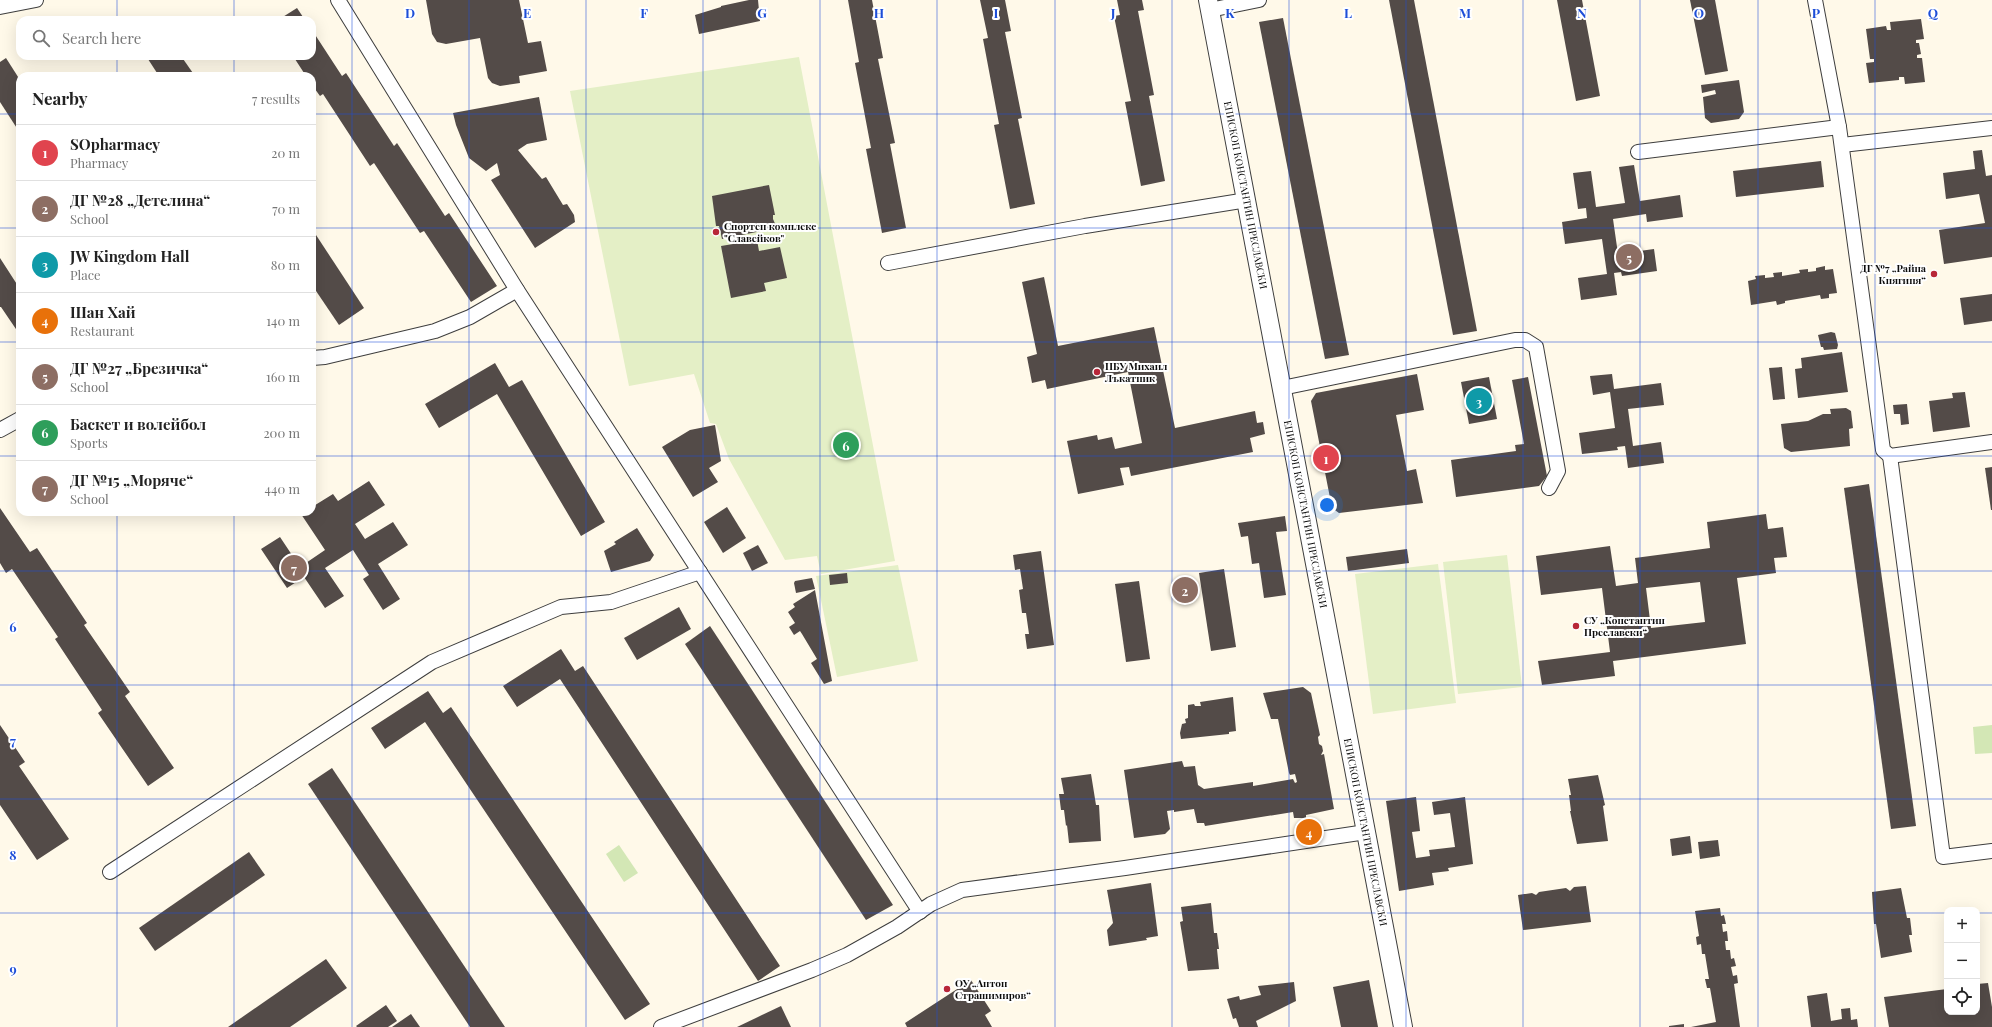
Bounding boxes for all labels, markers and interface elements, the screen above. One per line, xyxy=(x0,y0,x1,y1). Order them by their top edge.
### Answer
text: D xyxy=(405,4,415,21)
text: E xyxy=(523,4,531,21)
text: F xyxy=(640,4,648,21)
text: G xyxy=(757,4,767,21)
text: H xyxy=(874,4,884,21)
text: I xyxy=(994,4,999,21)
text: J xyxy=(1110,4,1116,21)
text: K xyxy=(1225,4,1235,21)
text: L xyxy=(1344,4,1352,21)
text: M xyxy=(1459,4,1471,21)
text: N xyxy=(1577,4,1587,21)
text: O xyxy=(1694,4,1704,21)
text: P xyxy=(1812,4,1821,21)
text: Q xyxy=(1928,4,1939,21)
search box xyxy=(16,16,316,60)
icon: search xyxy=(30,27,52,49)
text: Search here xyxy=(62,28,141,48)
text: Nearby xyxy=(32,87,87,109)
text: 7 results xyxy=(252,90,300,107)
street label: ЕПИСКОП КОНСТАНТИН ПРЕСЛАВСКИ xyxy=(1221,100,1271,290)
text: SOpharmacy xyxy=(70,134,160,154)
text: 1 xyxy=(43,144,47,161)
text: 20 m xyxy=(271,144,300,161)
text: Pharmacy xyxy=(70,154,128,171)
text: ДГ №28 „Детелина“ xyxy=(70,190,210,210)
text: 2 xyxy=(42,200,48,217)
text: 70 m xyxy=(272,200,300,217)
text: School xyxy=(70,210,109,227)
place label: Спортен комплекс "Славейков" xyxy=(724,219,816,245)
marker: Спортен комплекс "Славейков" xyxy=(711,227,721,237)
pin: 5 xyxy=(1616,242,1642,272)
text: JW Kingdom Hall xyxy=(70,246,190,266)
text: 3 xyxy=(42,256,48,273)
text: 80 m xyxy=(271,256,300,273)
place label: ДГ №7 „Райна Княгиня“ xyxy=(1860,261,1927,287)
text: Place xyxy=(70,266,101,283)
marker: ДГ №7 „Райна Княгиня“ xyxy=(1929,269,1939,279)
text: Шан Хай xyxy=(70,302,136,322)
text: 4 xyxy=(42,312,48,329)
text: 140 m xyxy=(266,312,300,329)
text: Restaurant xyxy=(70,322,134,339)
text: ДГ №27 „Брезичка“ xyxy=(70,358,208,378)
place label: НБУ Михаил Лъкатник xyxy=(1104,359,1167,385)
marker: НБУ Михаил Лъкатник xyxy=(1092,367,1102,377)
text: 5 xyxy=(42,368,48,385)
text: 160 m xyxy=(266,368,300,385)
text: School xyxy=(70,378,109,395)
pin: 3 xyxy=(1466,386,1492,416)
text: Баскет и волейбол xyxy=(70,414,206,434)
street label: ЕПИСКОП КОНСТАНТИН ПРЕСЛАВСКИ xyxy=(1281,419,1331,609)
text: 6 xyxy=(41,424,49,441)
text: 200 m xyxy=(263,424,300,441)
pin: 6 xyxy=(833,430,859,460)
text: Sports xyxy=(70,434,108,451)
pin: 1 xyxy=(1313,443,1339,473)
text: ДГ №15 „Моряче“ xyxy=(70,470,193,490)
text: 7 xyxy=(42,480,48,497)
text: 440 m xyxy=(265,480,300,497)
text: School xyxy=(70,490,109,507)
your location xyxy=(1317,495,1337,515)
pin: 7 xyxy=(281,553,307,583)
pin: 2 xyxy=(1172,575,1198,605)
place label: СУ „Константин Преславски“ xyxy=(1584,613,1666,639)
text: 6 xyxy=(9,618,17,635)
marker: СУ „Константин Преславски“ xyxy=(1571,621,1581,631)
text: 7 xyxy=(10,732,16,749)
street label: ЕПИСКОП КОНСТАНТИН ПРЕСЛАВСКИ xyxy=(1341,737,1391,927)
pin: 4 xyxy=(1296,817,1322,847)
text: 8 xyxy=(9,846,17,863)
map controls xyxy=(1944,907,1980,1015)
button: + xyxy=(1944,907,1980,943)
button: − xyxy=(1944,943,1980,979)
text: 9 xyxy=(9,960,17,977)
place label: ОУ „Антон Страшимиров“ xyxy=(955,976,1031,1002)
button: locate xyxy=(1944,979,1980,1015)
marker: ОУ „Антон Страшимиров“ xyxy=(942,984,952,994)

